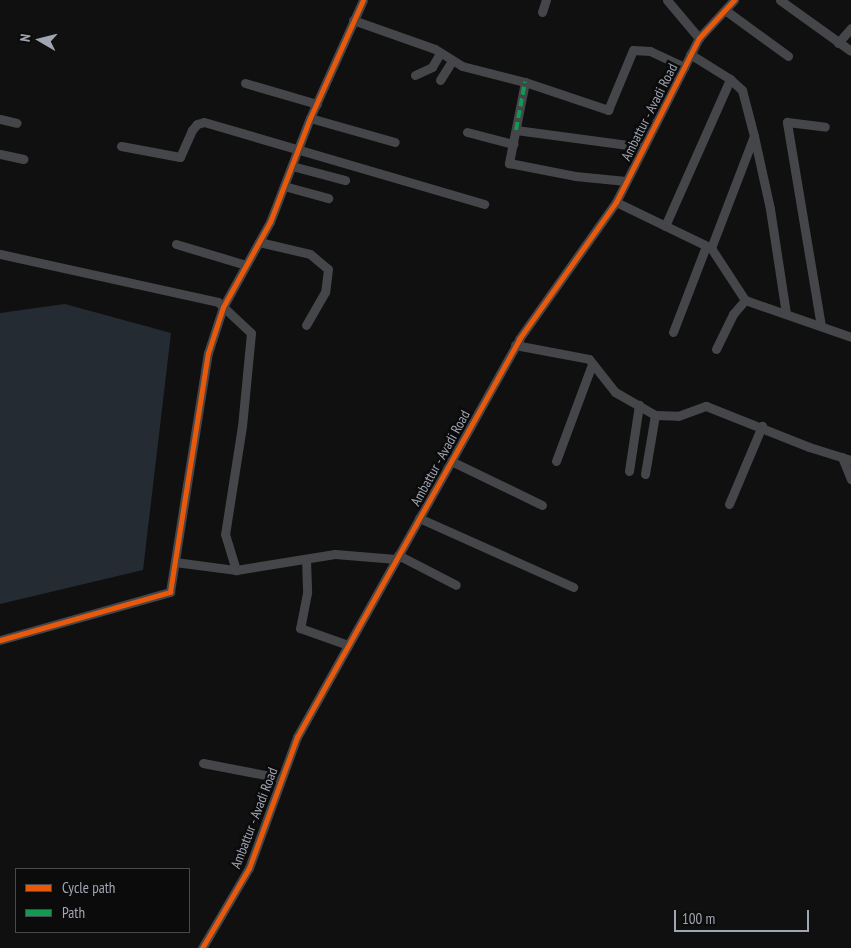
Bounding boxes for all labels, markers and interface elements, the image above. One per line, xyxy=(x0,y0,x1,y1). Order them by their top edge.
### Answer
north arrow xyxy=(15,15,65,65)
text: N xyxy=(16,33,35,43)
street label: Ambattur - Avadi Road xyxy=(617,60,681,164)
street label: Ambattur - Avadi Road xyxy=(406,407,474,509)
street label: Ambattur - Avadi Road xyxy=(227,764,281,872)
legend xyxy=(15,868,190,933)
text: Cycle path xyxy=(62,878,115,897)
scale bar xyxy=(676,900,811,932)
text: Path xyxy=(62,903,85,922)
text: 100 m xyxy=(682,909,715,928)

